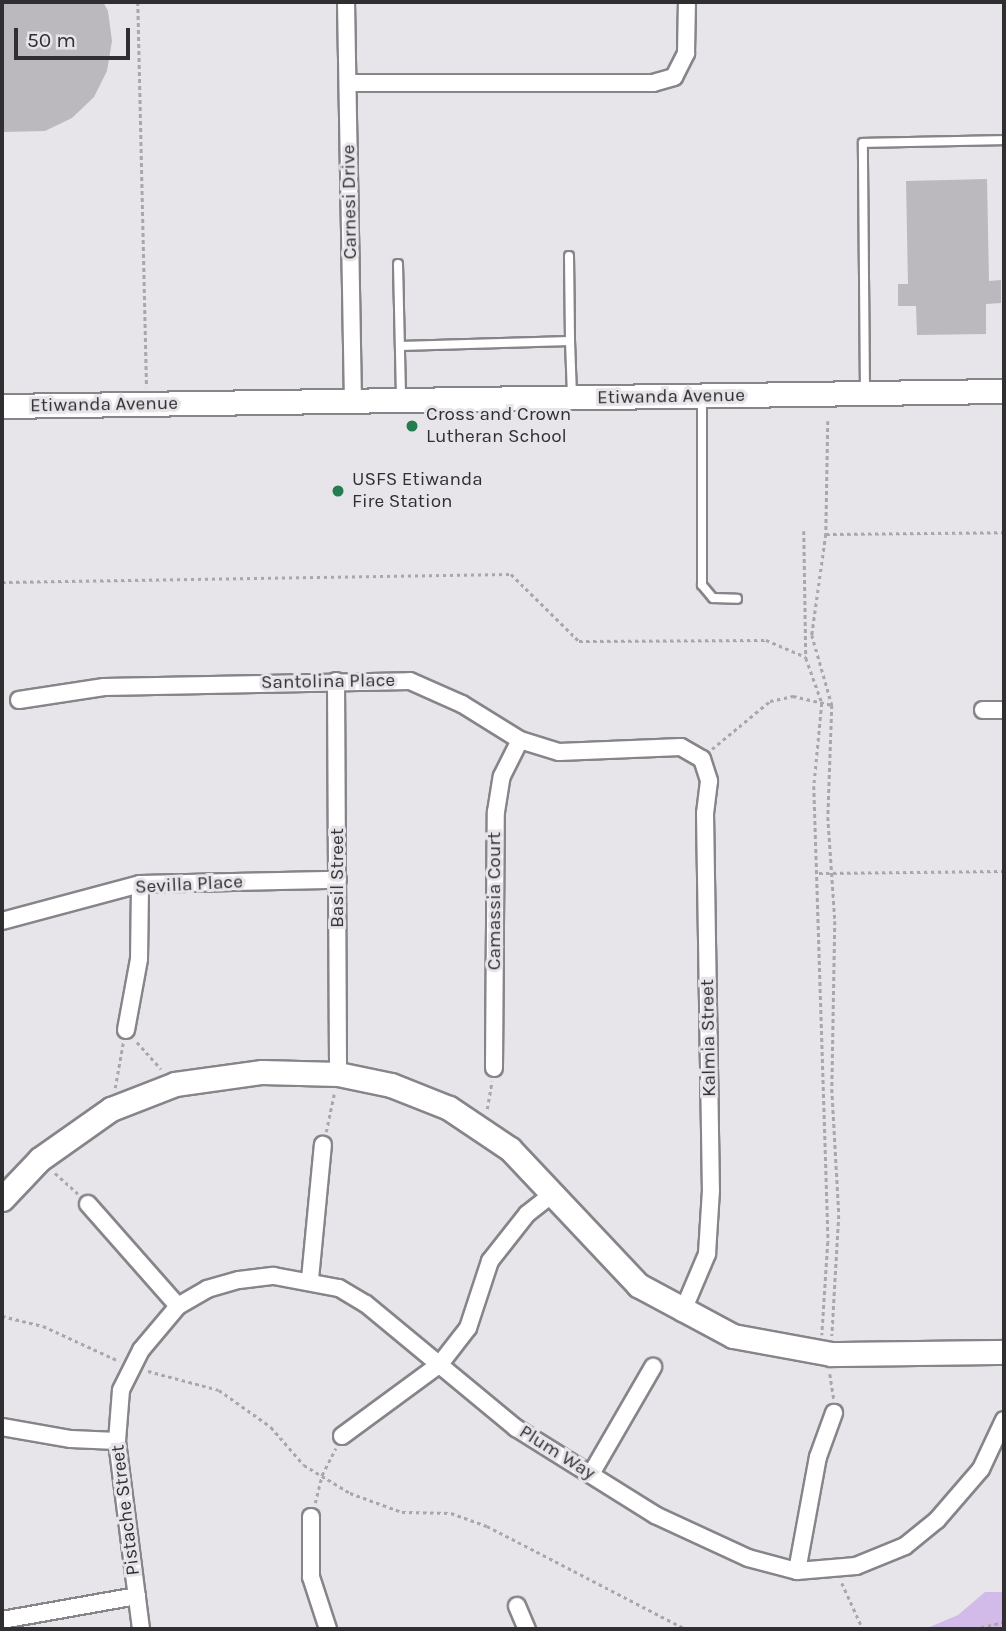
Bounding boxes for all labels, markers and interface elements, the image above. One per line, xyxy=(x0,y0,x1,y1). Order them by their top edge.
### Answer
scale bar xyxy=(18,14,133,58)
text: 50 m xyxy=(27,28,76,52)
street label: Carnesi Drive xyxy=(338,144,362,260)
street label: Etiwanda Avenue xyxy=(597,384,745,410)
street label: Etiwanda Avenue xyxy=(30,392,178,418)
place label: Cross and Crown Lutheran School xyxy=(426,404,571,448)
marker: Cross and Crown Lutheran School xyxy=(404,418,420,434)
place label: USFS Etiwanda Fire Station xyxy=(352,469,483,513)
marker: USFS Etiwanda Fire Station xyxy=(330,483,346,499)
street label: Santolina Place xyxy=(261,669,395,695)
street label: Basil Street xyxy=(327,828,349,928)
street label: Camassia Court xyxy=(484,832,506,970)
street label: Sevilla Place xyxy=(135,871,243,899)
street label: Kalmia Street xyxy=(697,979,721,1097)
street label: Plum Way xyxy=(515,1421,599,1485)
street label: Pistache Street xyxy=(107,1443,145,1577)

